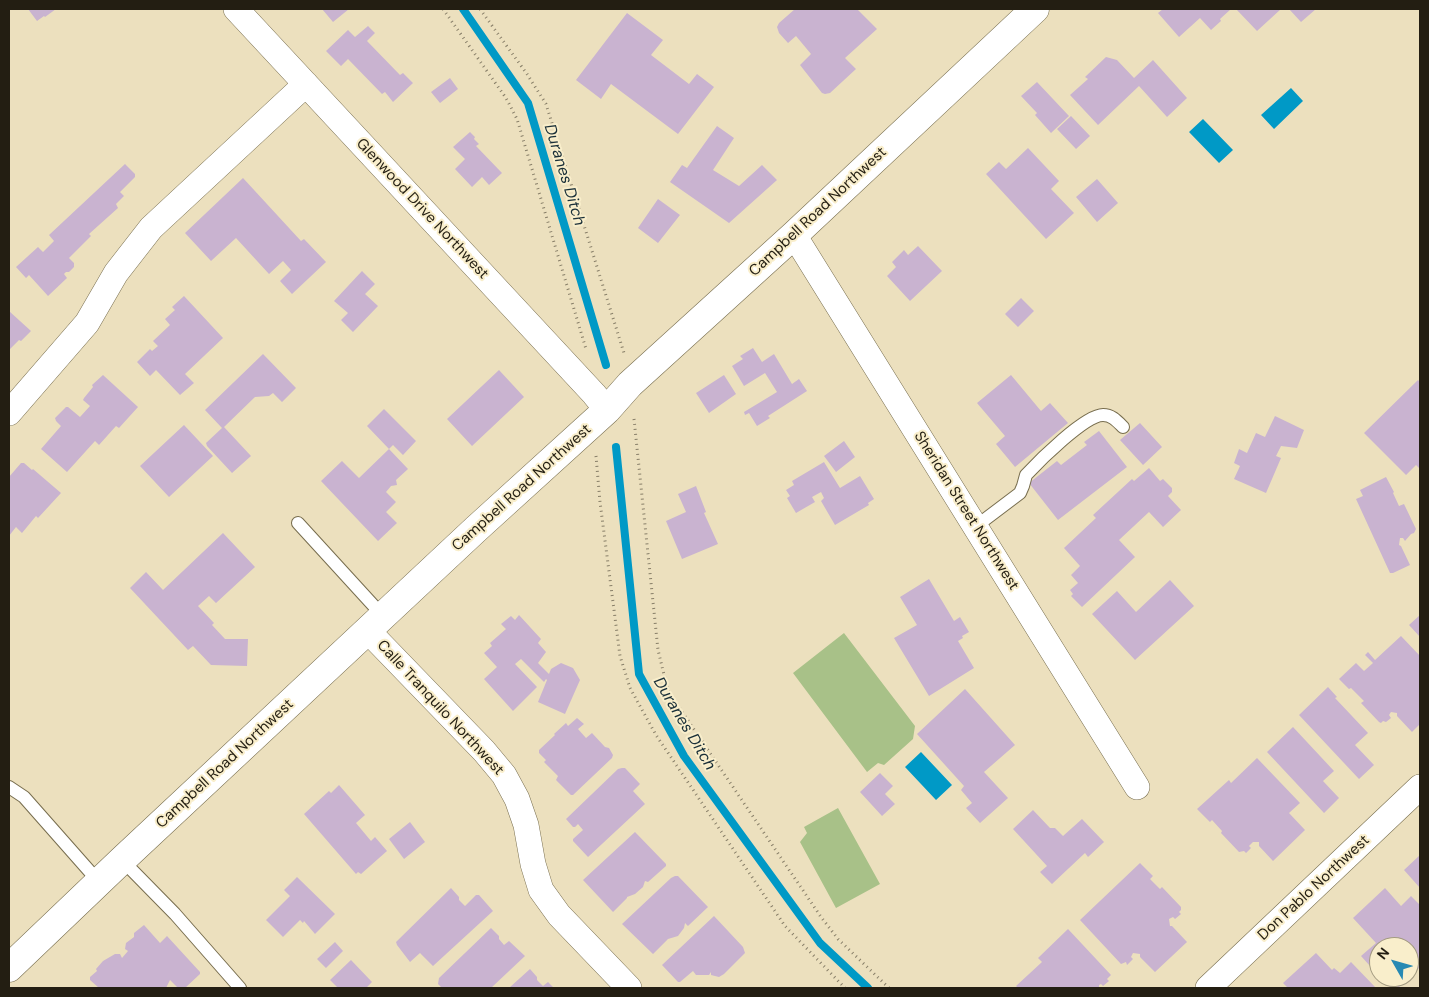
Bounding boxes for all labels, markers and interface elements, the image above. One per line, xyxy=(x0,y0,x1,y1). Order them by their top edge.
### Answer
water label: Duranes Ditch xyxy=(539,122,589,228)
street label: Glenwood Drive Northwest xyxy=(352,135,492,283)
street label: Campbell Road Northwest xyxy=(746,144,890,280)
street label: Campbell Road Northwest xyxy=(449,421,595,555)
street label: Sheridan Street Northwest xyxy=(910,428,1022,594)
street label: Calle Tranquilo Northwest xyxy=(373,637,507,779)
water label: Duranes Ditch xyxy=(649,674,719,774)
street label: Campbell Road Northwest xyxy=(153,696,297,832)
street label: Don Pablo Northwest xyxy=(1254,832,1374,944)
north arrow xyxy=(1369,937,1419,987)
text: N xyxy=(1373,944,1393,963)

